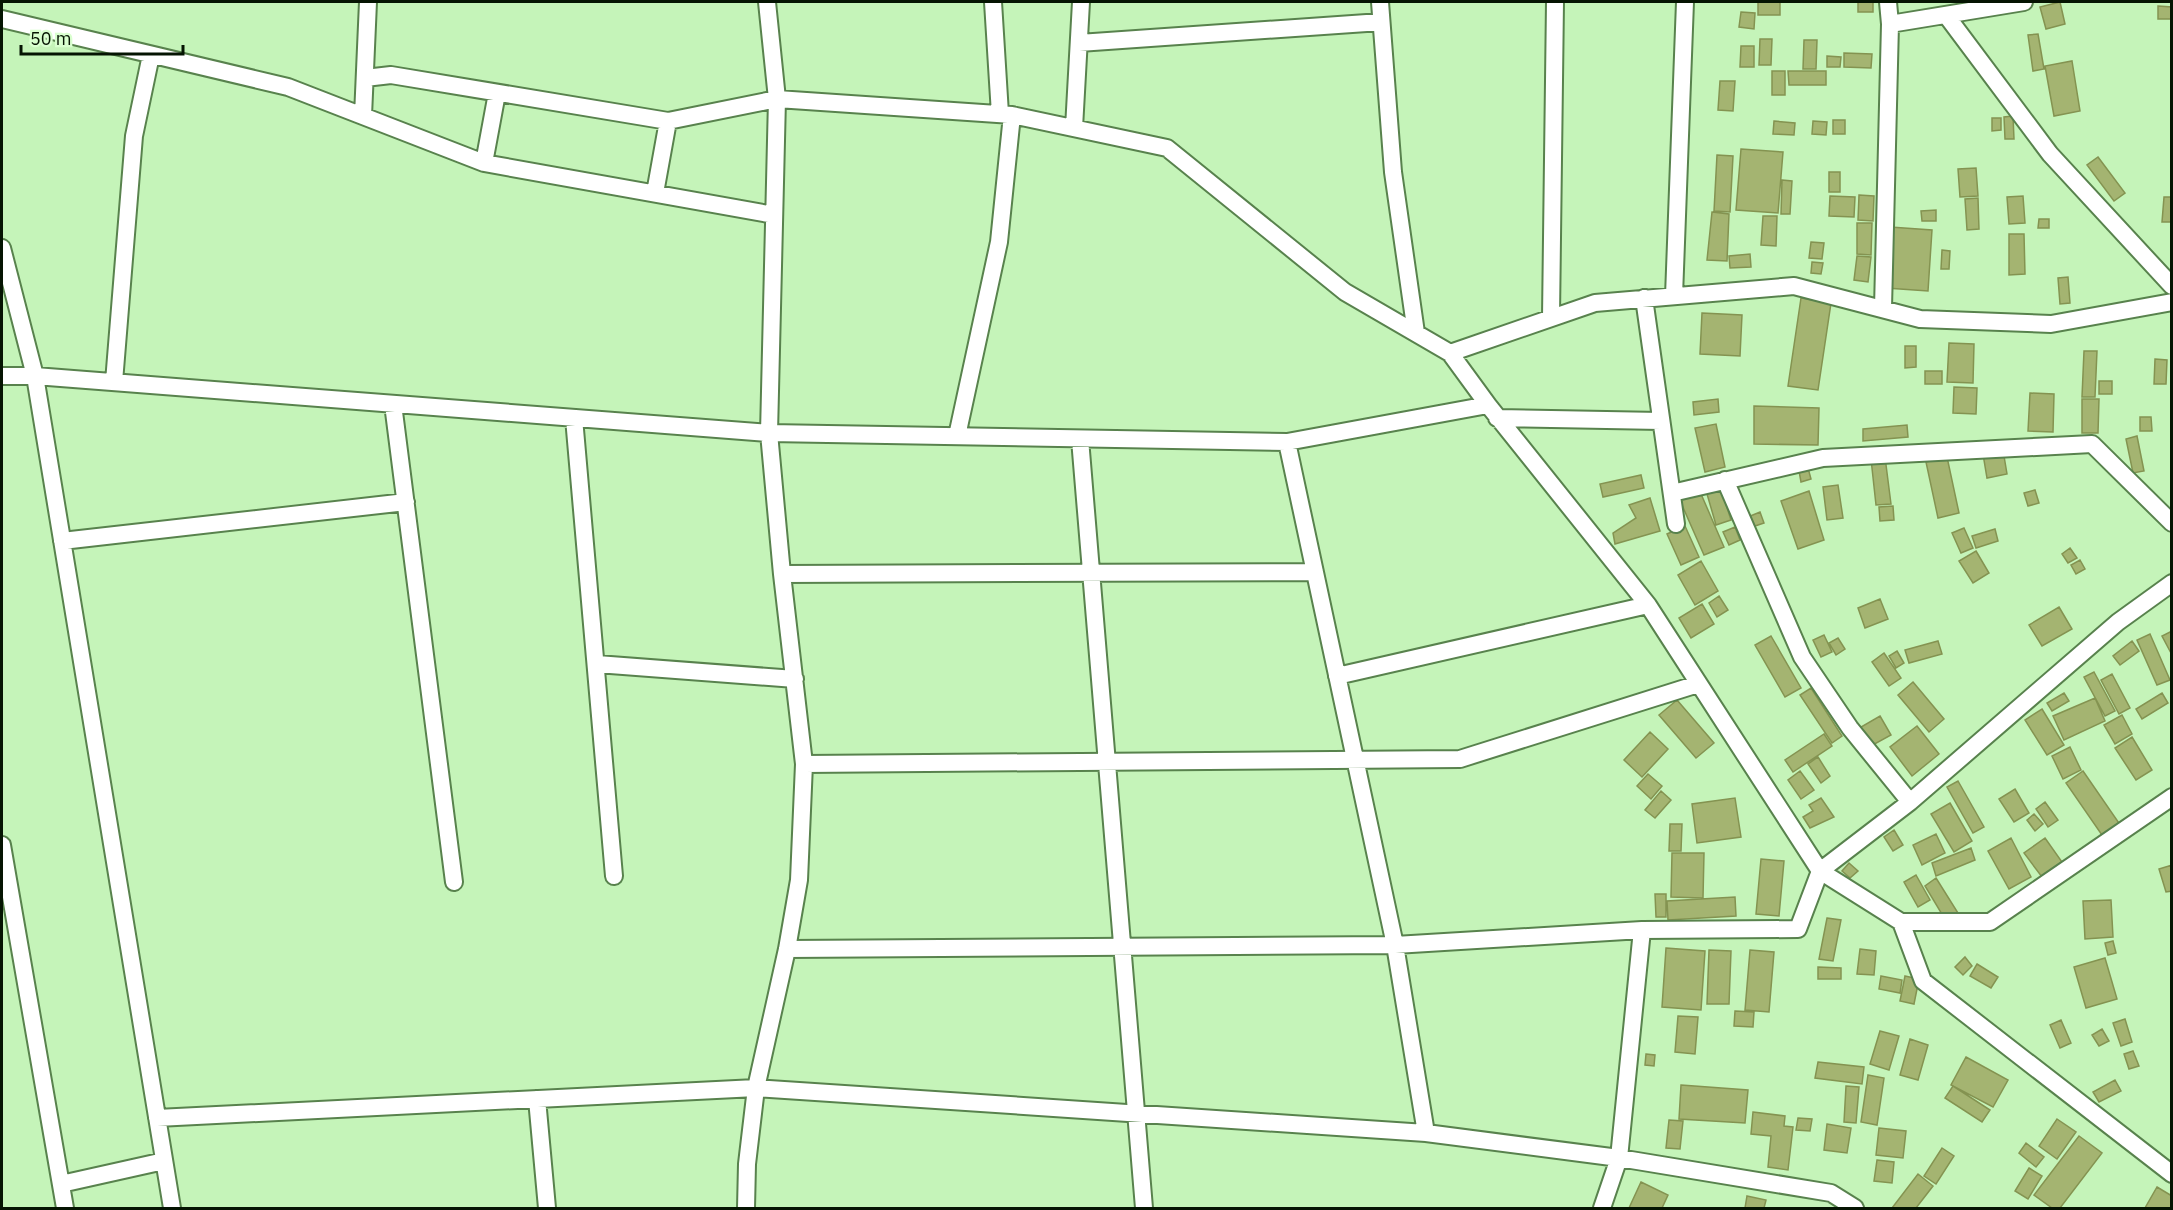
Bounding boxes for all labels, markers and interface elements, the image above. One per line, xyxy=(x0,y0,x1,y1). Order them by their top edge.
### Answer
scale bar xyxy=(21,18,183,56)
text: 50 m xyxy=(30,27,72,50)

